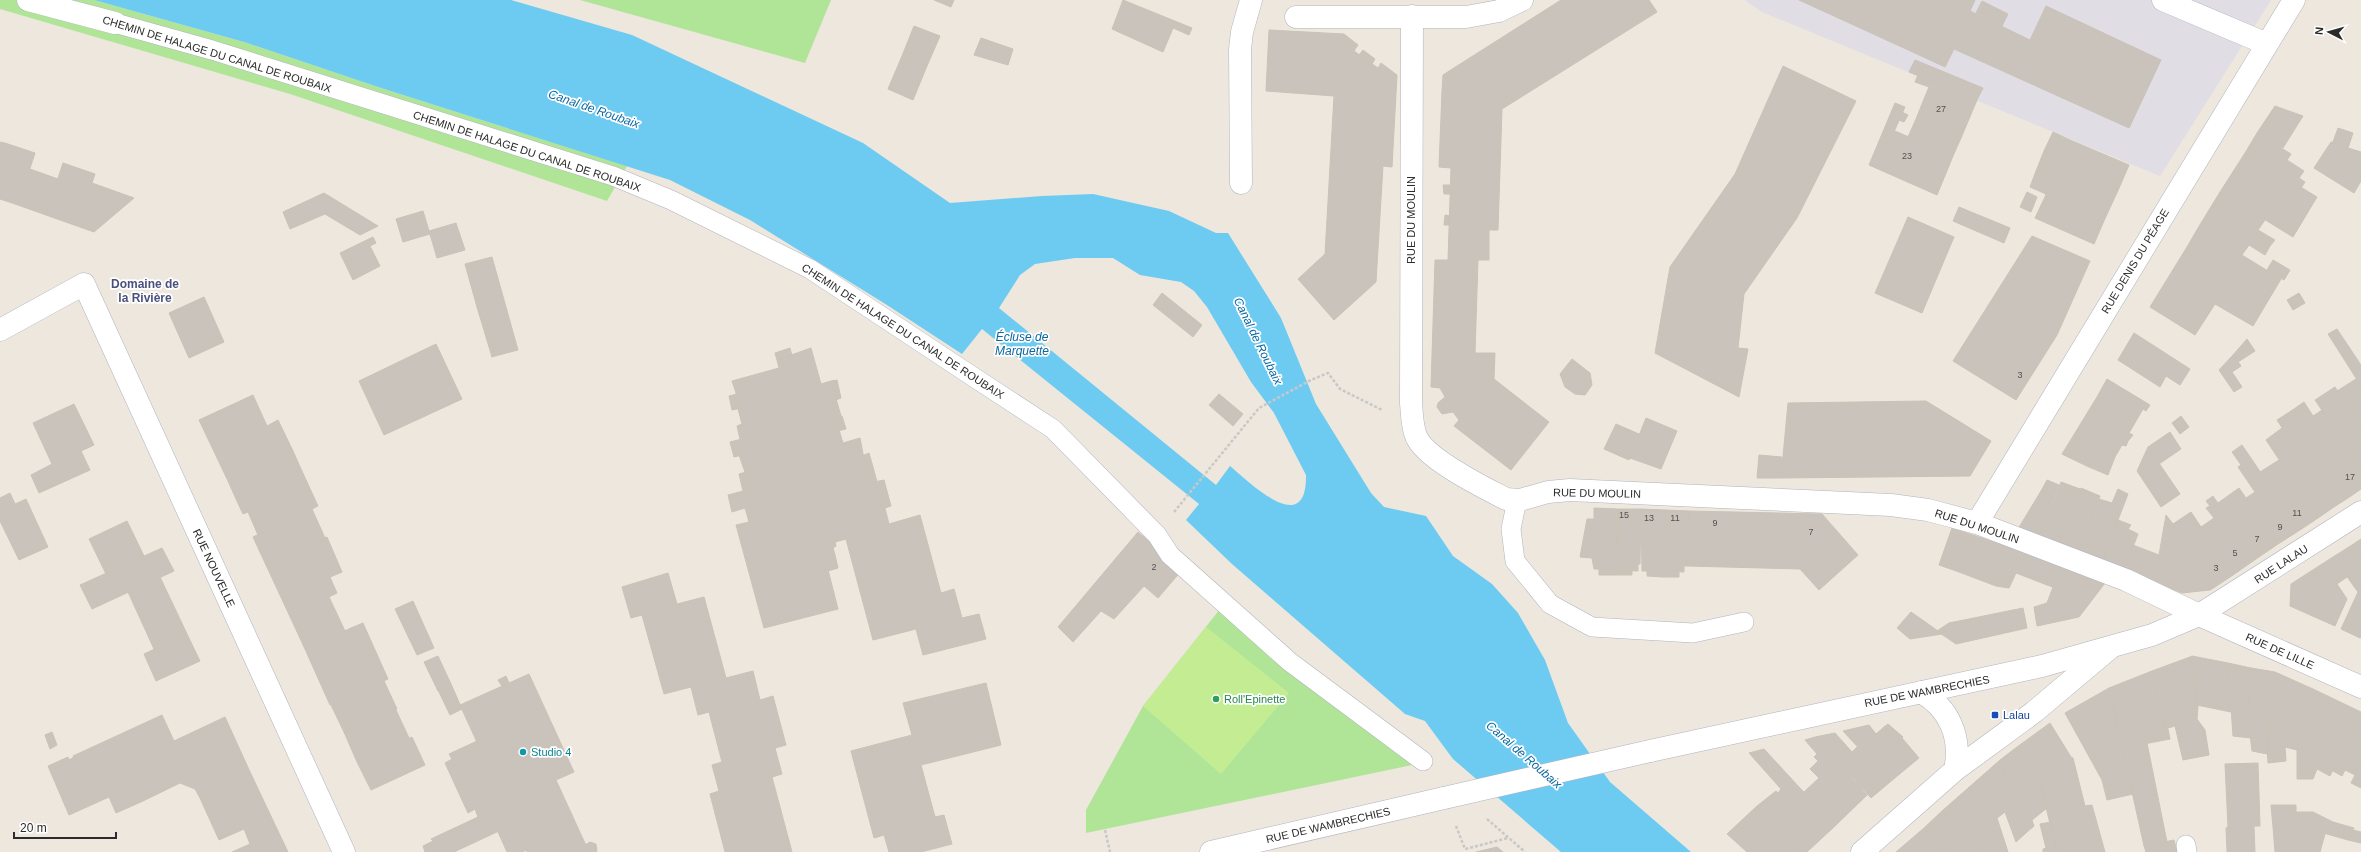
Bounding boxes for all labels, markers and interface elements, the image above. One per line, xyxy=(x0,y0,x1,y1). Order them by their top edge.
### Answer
north arrow xyxy=(2309,12,2349,52)
street label: CHEMIN DE HALAGE DU CANAL DE ROUBAIX xyxy=(101,13,333,95)
text: N xyxy=(2313,26,2325,36)
water label: Canal de Roubaix xyxy=(547,87,642,131)
house number: 27 xyxy=(1936,104,1946,114)
street label: CHEMIN DE HALAGE DU CANAL DE ROUBAIX xyxy=(412,108,643,194)
house number: 23 xyxy=(1902,151,1912,161)
street label: RUE DU MOULIN xyxy=(1405,176,1417,264)
street label: RUE DENIS DU PÉAGE xyxy=(2099,207,2171,315)
street label: CHEMIN DE HALAGE DU CANAL DE ROUBAIX xyxy=(800,261,1007,401)
district label: Domaine de la Rivière xyxy=(111,277,179,305)
water label: Canal de Roubaix xyxy=(1231,295,1286,388)
water label: Écluse de Marquette xyxy=(995,329,1049,358)
house number: 3 xyxy=(2017,370,2023,380)
house number: 17 xyxy=(2345,472,2355,482)
street label: RUE DU MOULIN xyxy=(1553,486,1641,500)
street label: RUE DU MOULIN xyxy=(1933,507,2021,545)
house number: 11 xyxy=(2292,508,2302,518)
house number: 15 xyxy=(1619,510,1629,520)
house number: 13 xyxy=(1644,513,1654,523)
house number: 11 xyxy=(1670,513,1680,523)
house number: 9 xyxy=(1712,518,1718,528)
house number: 9 xyxy=(2277,522,2283,532)
street label: RUE NOUVELLE xyxy=(191,527,237,609)
house number: 7 xyxy=(1808,527,1814,537)
house number: 7 xyxy=(2254,534,2260,544)
street label: RUE LALAU xyxy=(2252,542,2310,586)
house number: 5 xyxy=(2232,548,2238,558)
house number: 2 xyxy=(1151,562,1157,572)
house number: 3 xyxy=(2213,563,2219,573)
street label: RUE DE LILLE xyxy=(2244,631,2316,671)
street label: RUE DE WAMBRECHIES xyxy=(1863,673,1991,709)
place label: Roll'Epinette xyxy=(1224,693,1285,705)
marker: Roll'Epinette xyxy=(1211,694,1221,704)
place label: Lalau xyxy=(2003,709,2030,721)
marker: Lalau xyxy=(1990,710,2000,720)
water label: Canal de Roubaix xyxy=(1483,718,1565,792)
place label: Studio 4 xyxy=(531,746,571,758)
marker: Studio 4 xyxy=(518,747,528,757)
street label: RUE DE WAMBRECHIES xyxy=(1265,805,1391,845)
scale bar xyxy=(14,814,116,840)
text: 20 m xyxy=(20,821,47,835)

